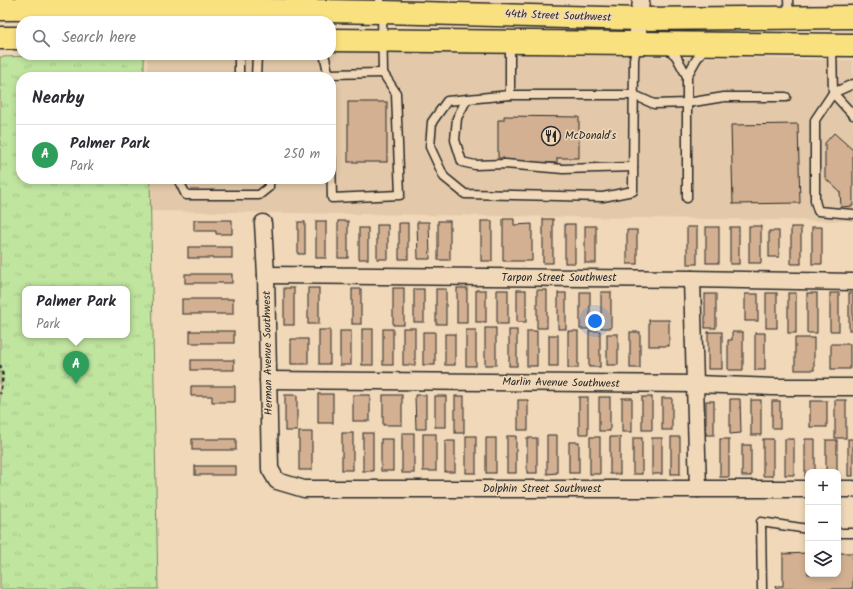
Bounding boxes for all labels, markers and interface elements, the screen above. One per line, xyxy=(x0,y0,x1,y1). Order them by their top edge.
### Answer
street label: 44th Street Southwest xyxy=(504,5,612,27)
search box xyxy=(16,16,336,60)
text: Search here xyxy=(62,26,136,50)
icon: search xyxy=(30,27,52,49)
text: Nearby xyxy=(32,85,84,112)
restaurant icon: McDonald's xyxy=(540,125,562,147)
place label: McDonald's xyxy=(565,127,616,145)
text: Palmer Park xyxy=(70,132,149,156)
text: A xyxy=(41,144,49,165)
text: 250 m xyxy=(283,144,320,165)
text: Park xyxy=(70,156,94,177)
street label: Tarpon Street Southwest xyxy=(501,269,617,287)
popup xyxy=(22,286,130,338)
text: Palmer Park xyxy=(36,290,116,314)
street label: Herman Avenue Southwest xyxy=(258,290,278,415)
your location xyxy=(585,311,605,331)
text: Park xyxy=(36,314,60,335)
pin: A xyxy=(63,351,89,384)
street label: Marlin Avenue Southwest xyxy=(502,373,621,393)
map controls xyxy=(805,469,841,577)
button: + xyxy=(805,469,841,505)
street label: Dolphin Street Southwest xyxy=(483,480,602,498)
button: − xyxy=(805,505,841,541)
button: layers xyxy=(805,541,841,577)

